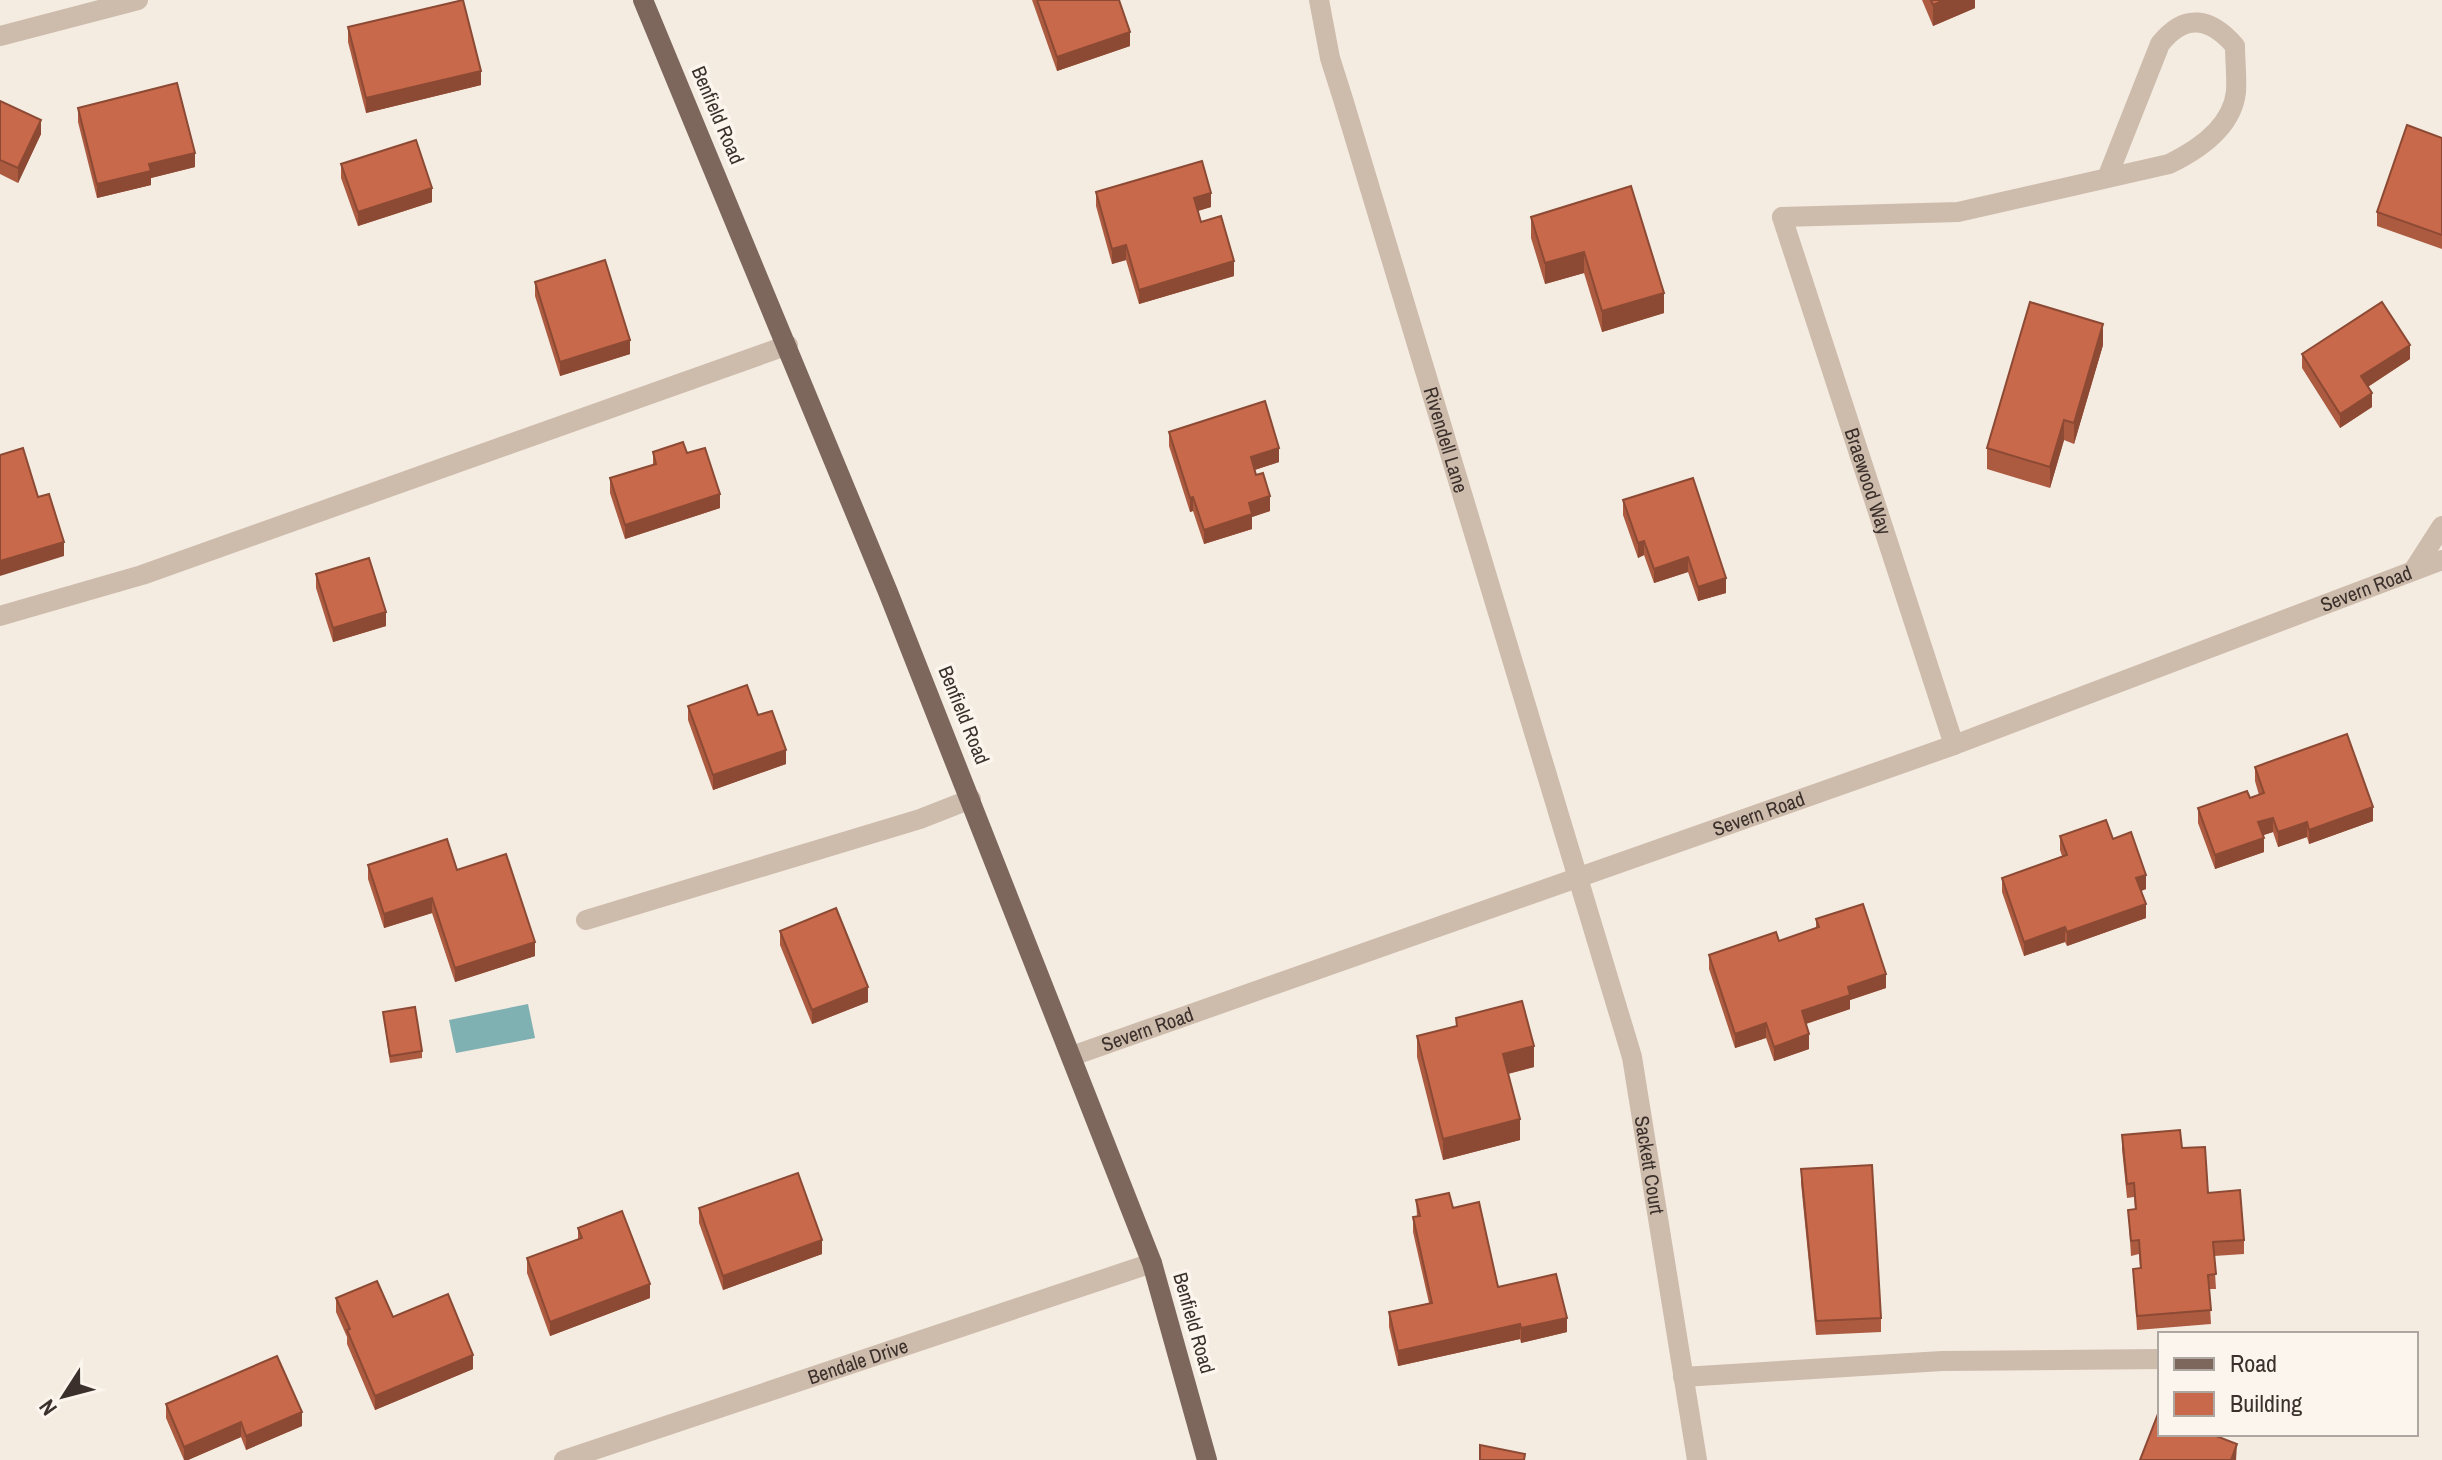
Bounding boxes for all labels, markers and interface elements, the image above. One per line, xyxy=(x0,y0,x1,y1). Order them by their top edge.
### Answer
street label: Benfield Road xyxy=(686,62,751,168)
street label: Rivendell Lane xyxy=(1418,383,1475,496)
street label: Braewood Way xyxy=(1839,424,1899,539)
street label: Severn Road xyxy=(2316,559,2416,618)
street label: Benfield Road xyxy=(932,662,996,768)
street label: Severn Road xyxy=(1709,785,1808,842)
street label: Severn Road xyxy=(1098,1000,1197,1058)
street label: Sackett Court xyxy=(1629,1114,1671,1216)
street label: Benfield Road xyxy=(1167,1269,1222,1377)
street label: Bendale Drive xyxy=(804,1332,911,1390)
legend xyxy=(2158,1332,2418,1436)
text: Road xyxy=(2230,1347,2277,1379)
north arrow xyxy=(24,1356,104,1436)
text: Building xyxy=(2230,1387,2302,1419)
text: N xyxy=(32,1394,64,1422)

